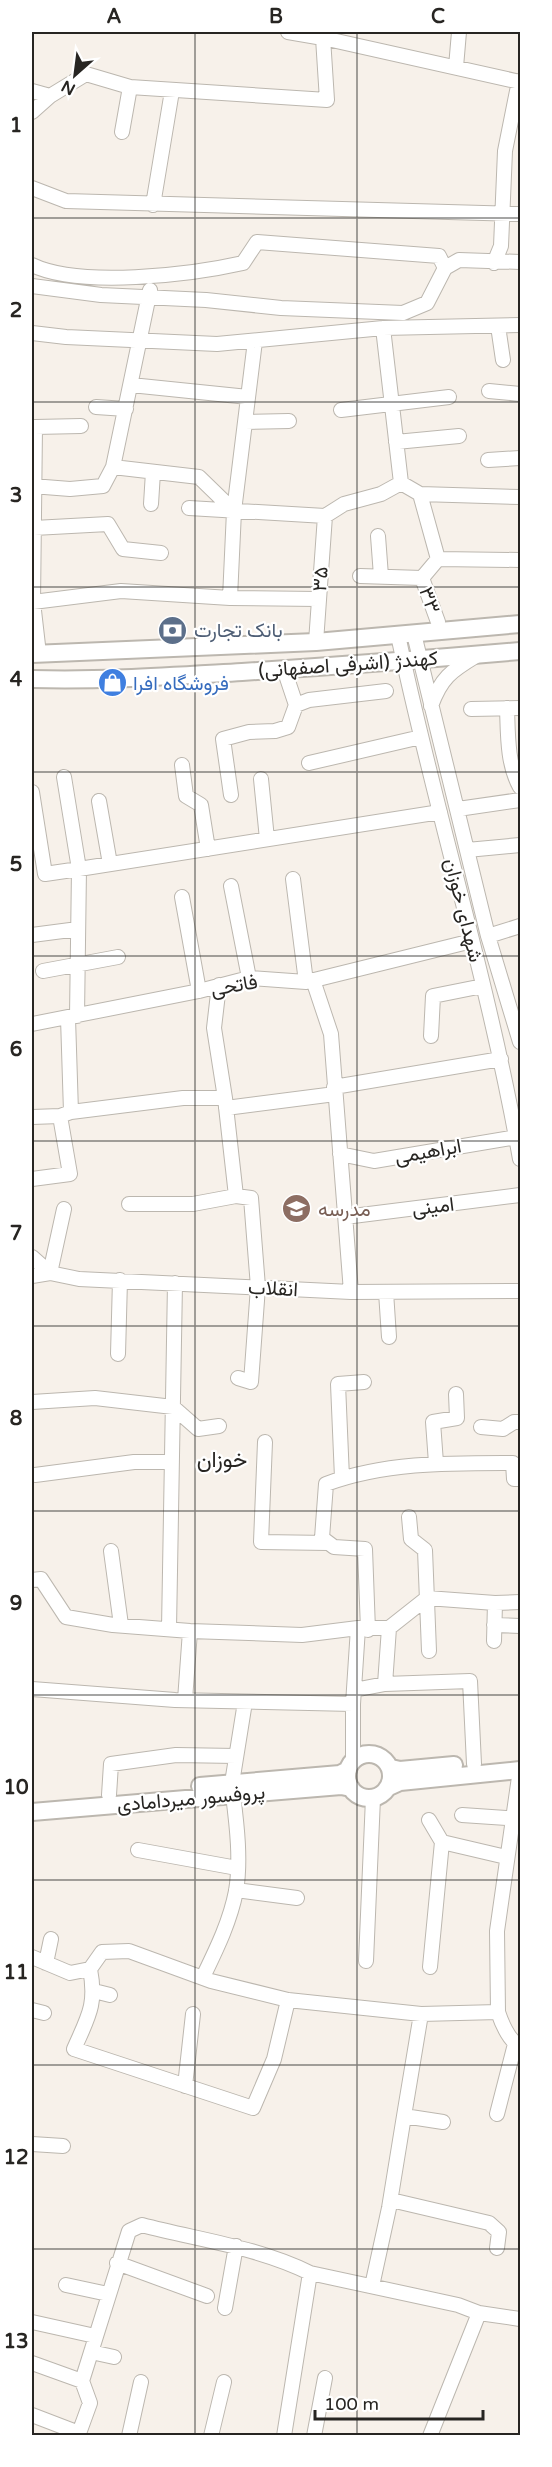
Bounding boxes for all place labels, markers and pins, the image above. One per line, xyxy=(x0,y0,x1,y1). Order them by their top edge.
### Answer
bank icon: بانک تجارت xyxy=(157,614,189,646)
place label: بانک تجارت xyxy=(194,619,283,643)
shop icon: فروشگاه افرا xyxy=(96,667,128,699)
place label: فروشگاه افرا xyxy=(133,672,229,696)
school or university icon: مدرسه xyxy=(281,1193,313,1225)
place label: مدرسه xyxy=(318,1198,371,1222)

